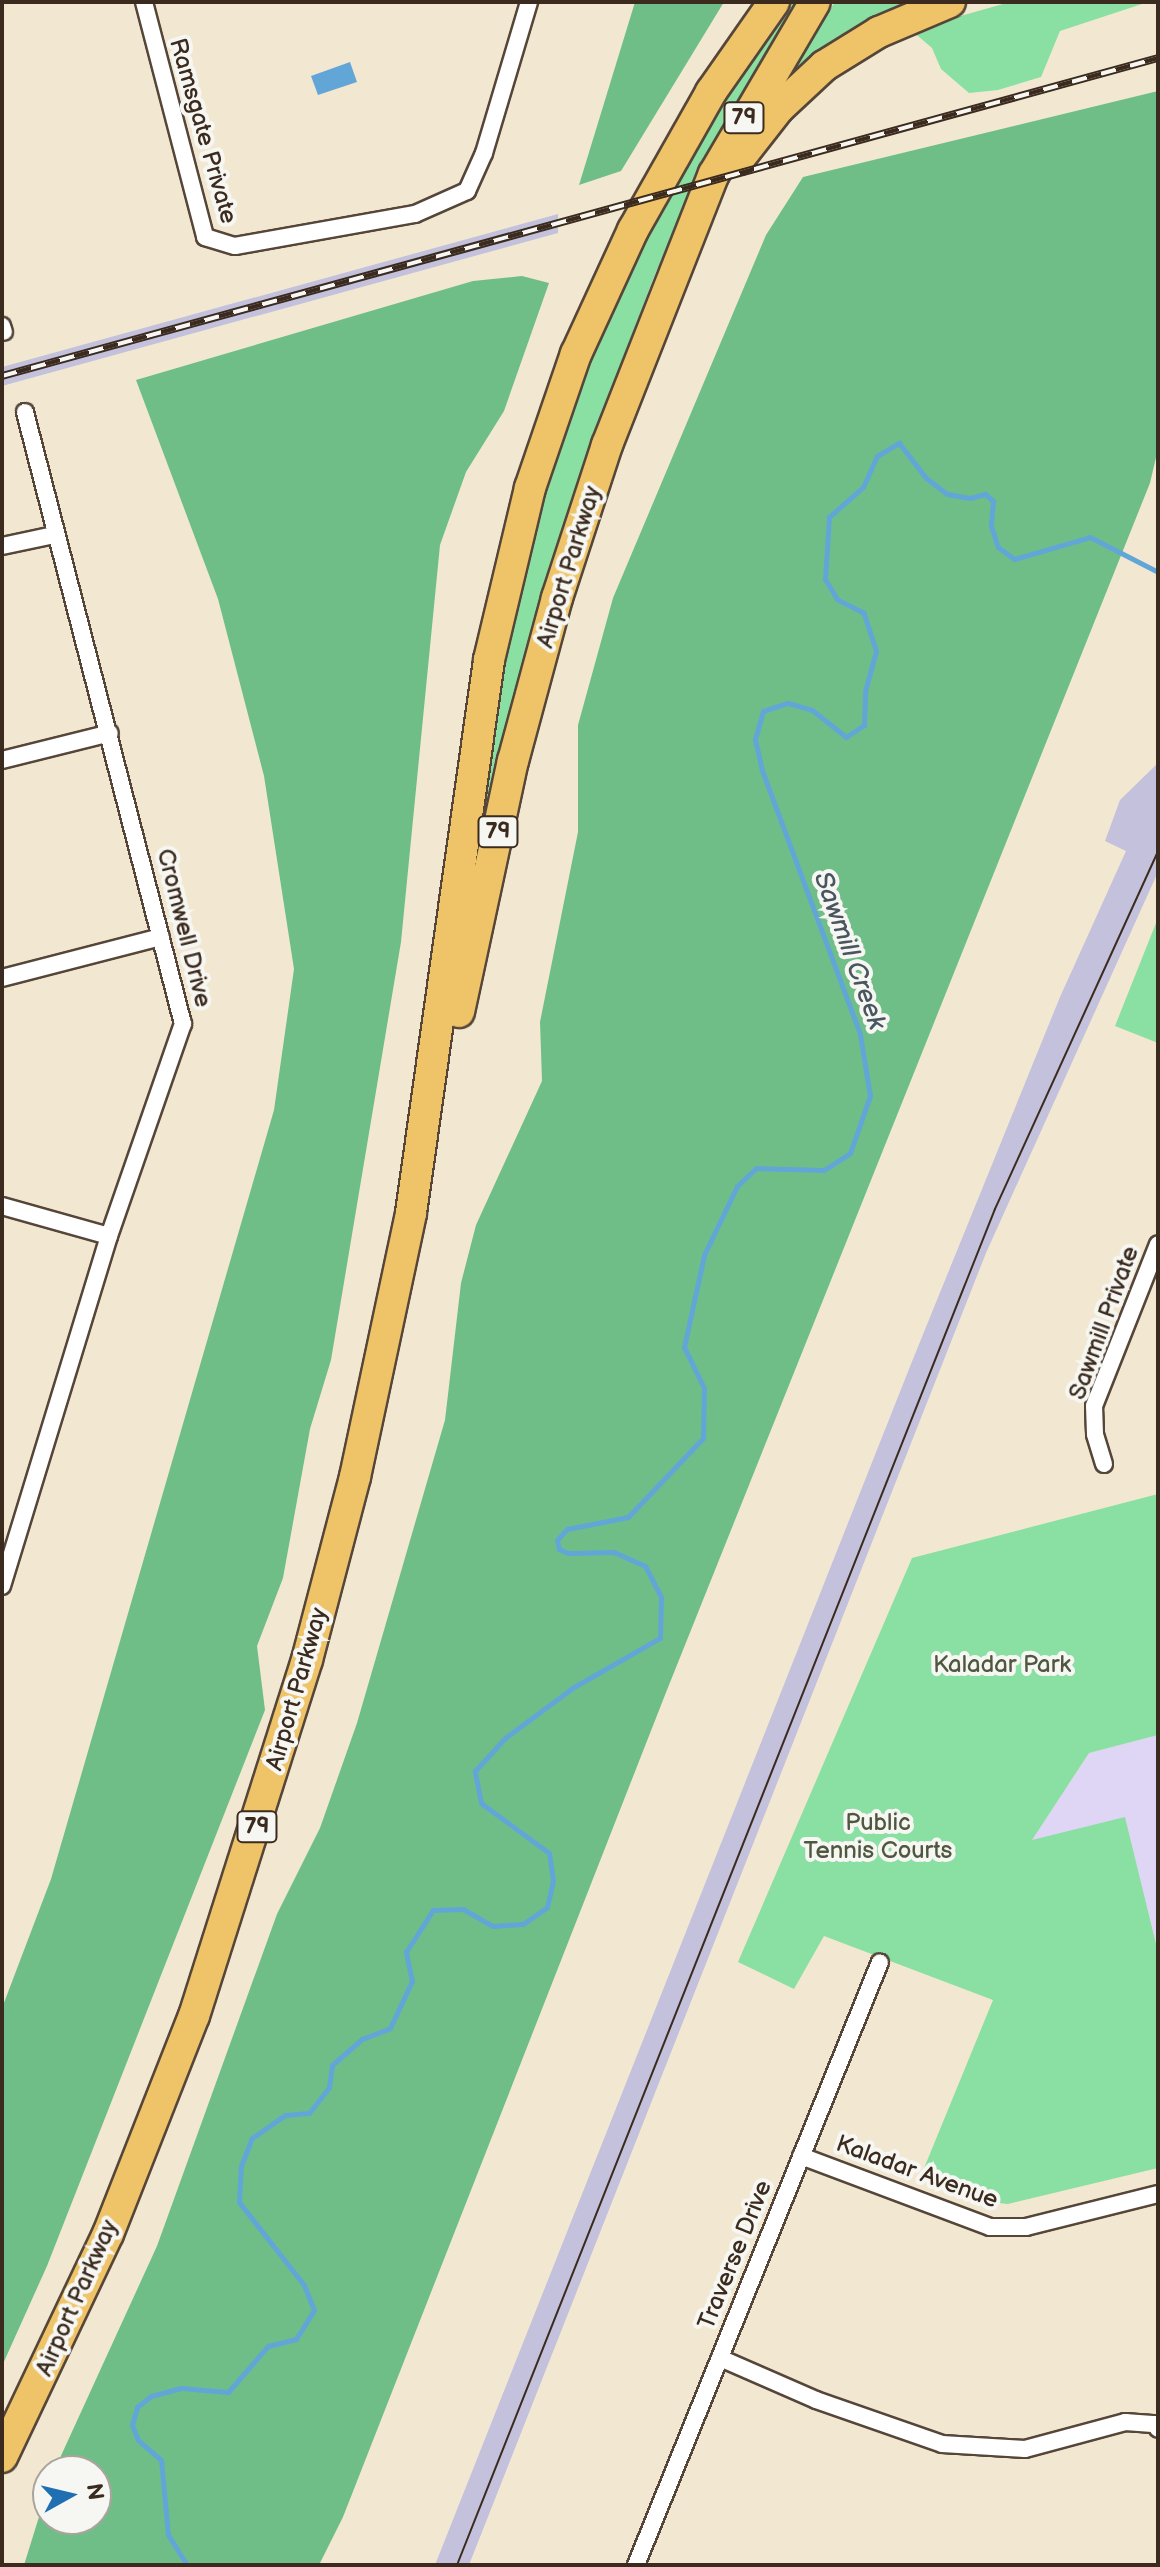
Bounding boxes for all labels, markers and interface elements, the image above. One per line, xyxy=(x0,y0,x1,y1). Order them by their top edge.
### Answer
street label: Ramsgate Private xyxy=(163,35,243,227)
road number: 79 xyxy=(722,100,766,136)
street label: Airport Parkway xyxy=(531,483,607,651)
road number: 79 xyxy=(476,814,520,850)
street label: Cromwell Drive xyxy=(150,846,218,1010)
water label: Sawmill Creek xyxy=(806,868,892,1034)
street label: Sawmill Private xyxy=(1063,1242,1145,1404)
street label: Airport Parkway xyxy=(260,1604,334,1774)
park label: Kaladar Park xyxy=(933,1651,1071,1679)
road number: 79 xyxy=(235,1809,279,1845)
park label: Public Tennis Courts xyxy=(804,1809,952,1865)
street label: Kaladar Avenue xyxy=(832,2129,1002,2215)
street label: Traverse Drive xyxy=(692,2176,778,2334)
street label: Airport Parkway xyxy=(30,2216,124,2380)
north arrow xyxy=(32,2455,112,2535)
text: N xyxy=(80,2482,109,2502)

